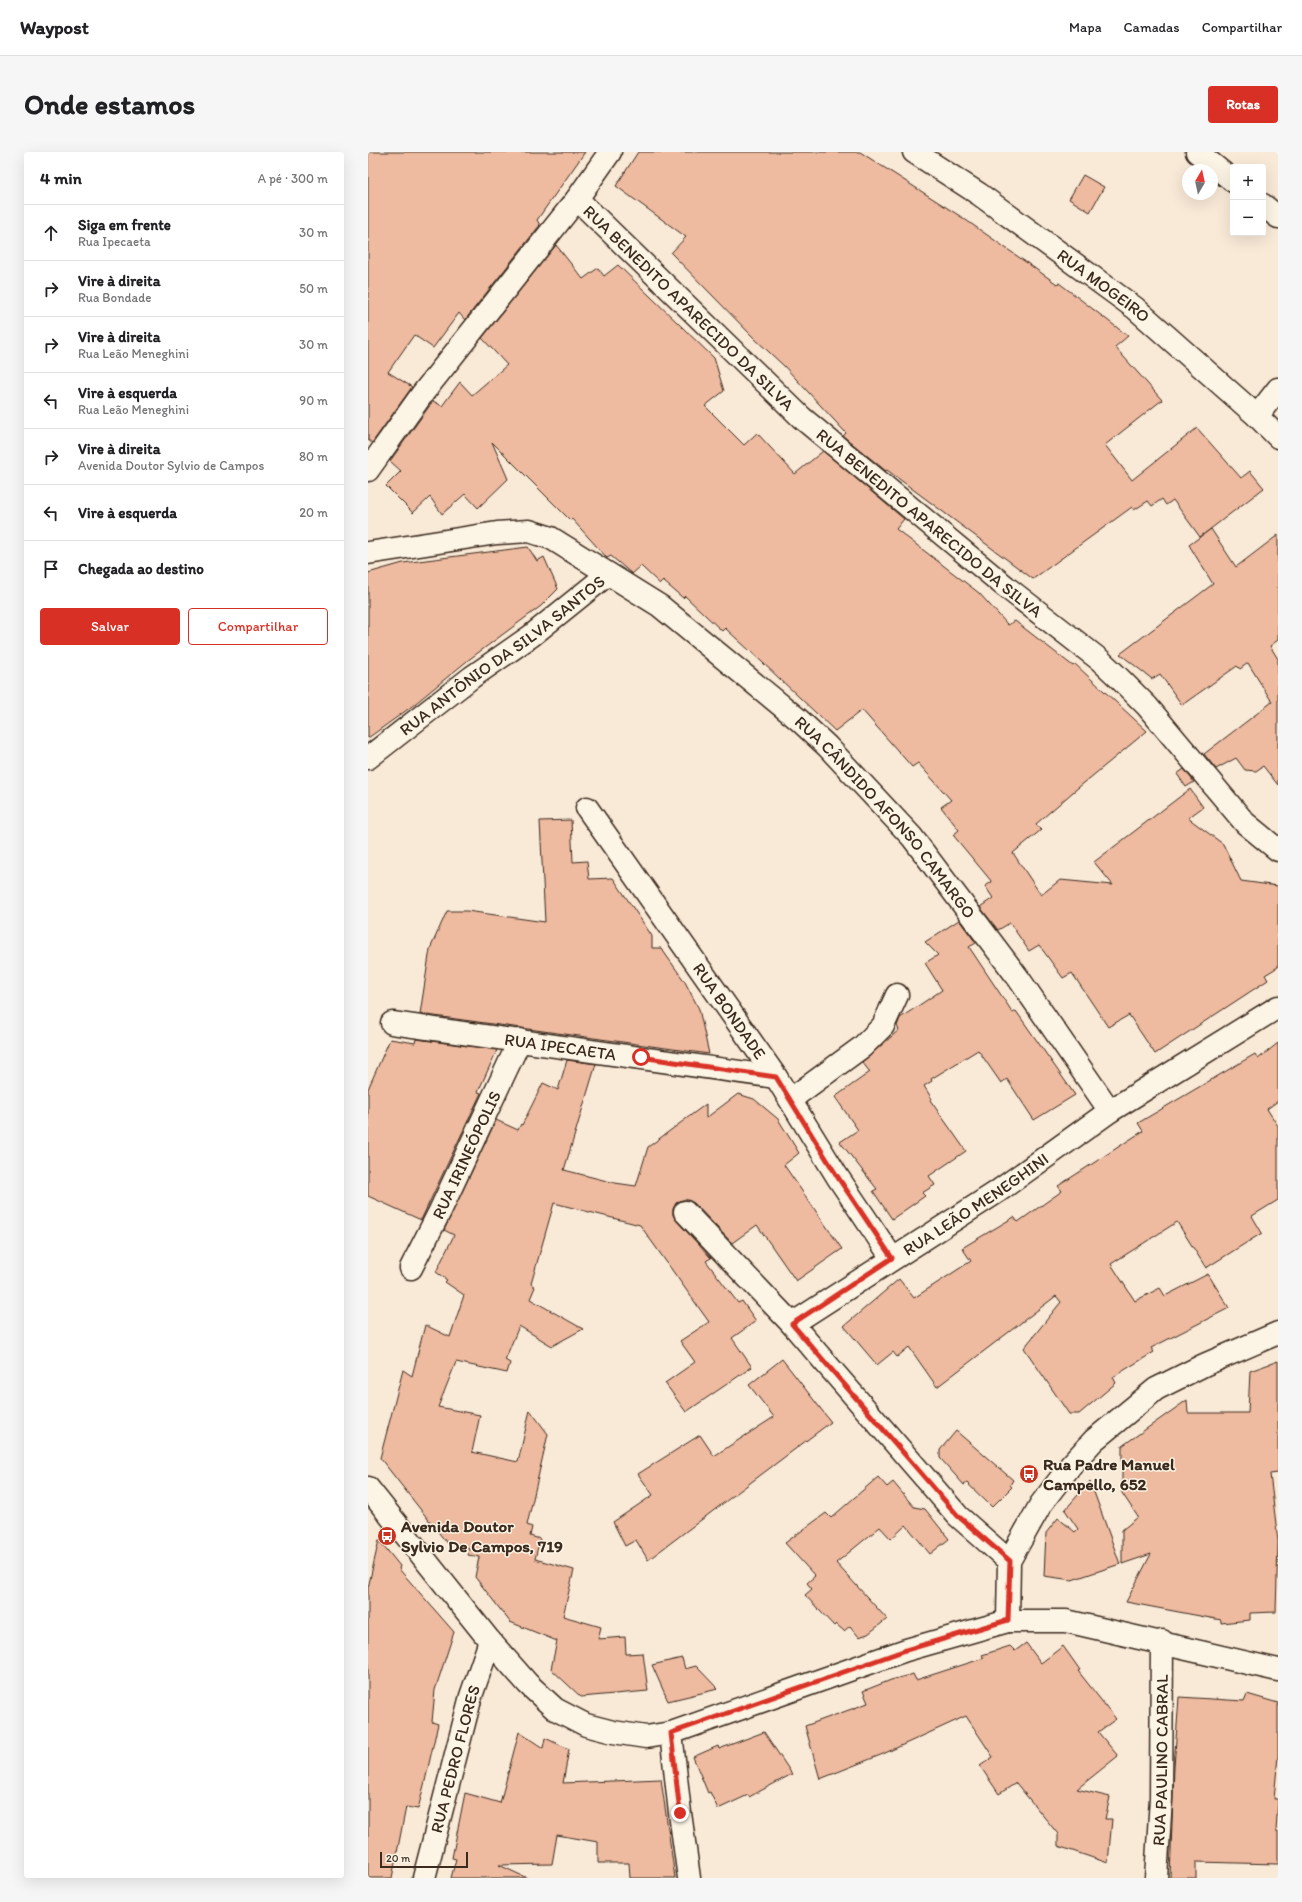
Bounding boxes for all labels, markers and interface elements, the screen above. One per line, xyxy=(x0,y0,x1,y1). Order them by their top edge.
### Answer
text: Waypost xyxy=(20,16,89,39)
text: Mapa xyxy=(1069,19,1102,36)
text: Camadas xyxy=(1124,19,1180,36)
text: Compartilhar xyxy=(1202,19,1282,36)
button: Rotas xyxy=(1208,86,1278,123)
text: Onde estamos xyxy=(24,87,195,121)
north arrow xyxy=(1182,164,1218,200)
map controls xyxy=(1230,164,1266,236)
button: + xyxy=(1230,164,1266,200)
text: 4 min xyxy=(40,168,82,188)
text: A pé · 300 m xyxy=(258,171,328,186)
button: − xyxy=(1230,200,1266,236)
street label: RUA BENEDITO APARECIDO DA SILVA xyxy=(579,201,798,415)
text: Siga em frente xyxy=(78,216,171,234)
icon: ahead xyxy=(40,222,62,244)
text: 30 m xyxy=(299,225,328,240)
text: Rua Ipecaeta xyxy=(78,234,151,249)
street label: RUA MOGEIRO xyxy=(1053,245,1154,326)
text: Vire à direita xyxy=(78,272,161,290)
icon: right xyxy=(40,278,62,300)
text: 50 m xyxy=(299,281,328,296)
text: Rua Bondade xyxy=(78,290,152,305)
text: Vire à direita xyxy=(78,328,161,346)
icon: right xyxy=(40,334,62,356)
text: 30 m xyxy=(299,337,328,352)
text: Rua Leão Meneghini xyxy=(78,346,189,361)
text: Vire à esquerda xyxy=(78,384,177,402)
icon: left xyxy=(40,390,62,412)
text: 90 m xyxy=(299,393,328,408)
text: Rua Leão Meneghini xyxy=(78,402,189,417)
street label: RUA BENEDITO APARECIDO DA SILVA xyxy=(813,424,1046,621)
text: Vire à direita xyxy=(78,440,161,458)
icon: right xyxy=(40,446,62,468)
text: 80 m xyxy=(299,449,328,464)
text: Avenida Doutor Sylvio de Campos xyxy=(78,458,264,473)
icon: left xyxy=(40,502,62,524)
text: Vire à esquerda xyxy=(78,504,177,522)
text: 20 m xyxy=(299,505,328,520)
icon: arrive xyxy=(40,558,62,580)
text: Chegada ao destino xyxy=(78,560,204,578)
street label: RUA ANTÔNIO DA SILVA SANTOS xyxy=(396,571,609,740)
button: Salvar xyxy=(40,608,180,645)
button: Compartilhar xyxy=(188,608,328,645)
street label: RUA CÂNDIDO AFONSO CAMARGO xyxy=(791,711,980,922)
street label: RUA BONDADE xyxy=(689,959,770,1063)
street label: RUA IPECAETA xyxy=(503,1029,618,1064)
route start xyxy=(632,1048,650,1066)
street label: RUA IRINEÓPOLIS xyxy=(428,1087,505,1222)
street label: RUA LEÃO MENEGHINI xyxy=(899,1149,1052,1260)
place label: Rua Padre Manuel Campello, 652 xyxy=(1043,1454,1175,1495)
bus stop icon: Rua Padre Manuel Campello, 652 xyxy=(1018,1463,1040,1485)
place label: Avenida Doutor Sylvio De Campos, 719 xyxy=(400,1516,563,1557)
bus stop icon: Avenida Doutor Sylvio De Campos, 719 xyxy=(376,1525,398,1547)
street label: RUA PAULINO CABRAL xyxy=(1148,1674,1172,1846)
street label: RUA PEDRO FLORES xyxy=(426,1682,484,1835)
route end xyxy=(671,1804,689,1822)
scale bar xyxy=(380,1850,468,1869)
text: 20 m xyxy=(386,1852,410,1865)

